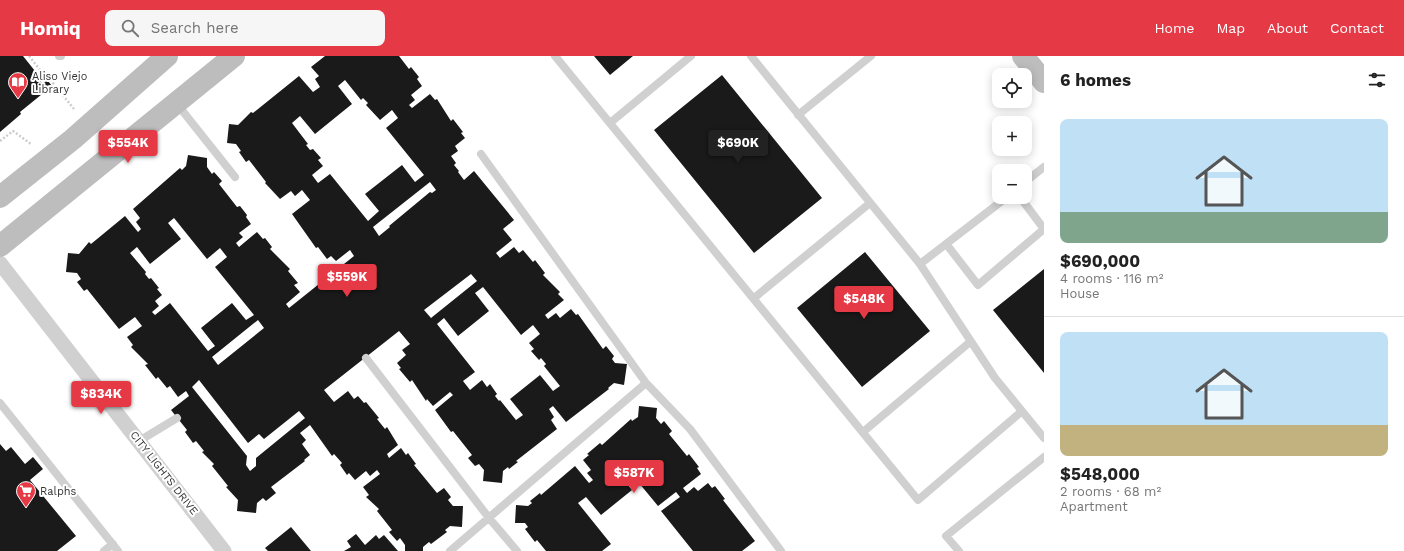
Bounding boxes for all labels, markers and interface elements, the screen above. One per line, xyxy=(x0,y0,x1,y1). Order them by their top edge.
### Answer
search box xyxy=(105,10,385,46)
text: Homiq xyxy=(20,17,81,40)
icon: search xyxy=(119,17,141,39)
text: Search here xyxy=(151,19,239,37)
text: Home xyxy=(1154,20,1194,36)
text: Map xyxy=(1216,20,1245,36)
text: About xyxy=(1267,20,1308,36)
text: Contact xyxy=(1330,20,1384,36)
map controls xyxy=(992,68,1032,204)
button: locate xyxy=(992,68,1032,108)
icon: filters xyxy=(1366,69,1388,91)
place label: Aliso Viejo Library xyxy=(32,70,87,96)
text: 6 homes xyxy=(1060,70,1131,90)
library icon: Aliso Viejo Library xyxy=(7,71,29,99)
button: + xyxy=(992,116,1032,156)
pin: $554K xyxy=(100,130,156,164)
pin: $690K xyxy=(710,130,766,164)
text: $554K xyxy=(108,135,148,150)
text: $690K xyxy=(717,135,759,150)
icon: home xyxy=(1188,145,1260,217)
button: − xyxy=(992,164,1032,204)
text: $690,000 xyxy=(1060,251,1140,271)
pin: $559K xyxy=(319,264,375,298)
text: $559K xyxy=(327,269,367,284)
text: 4 rooms · 116 m² xyxy=(1060,271,1163,286)
pin: $548K xyxy=(836,286,892,320)
text: House xyxy=(1060,286,1100,301)
text: $548K xyxy=(843,291,885,306)
icon: home xyxy=(1188,358,1260,430)
pin: $834K xyxy=(73,381,129,415)
text: $834K xyxy=(80,386,122,401)
street label: CITY LIGHTS DRIVE xyxy=(127,429,201,517)
pin: $587K xyxy=(606,460,662,494)
text: $548,000 xyxy=(1060,464,1140,484)
text: $587K xyxy=(614,465,654,480)
supermarket icon: Ralphs xyxy=(15,480,37,508)
text: 2 rooms · 68 m² xyxy=(1060,484,1161,499)
place label: Ralphs xyxy=(40,485,77,498)
text: Apartment xyxy=(1060,499,1128,514)

